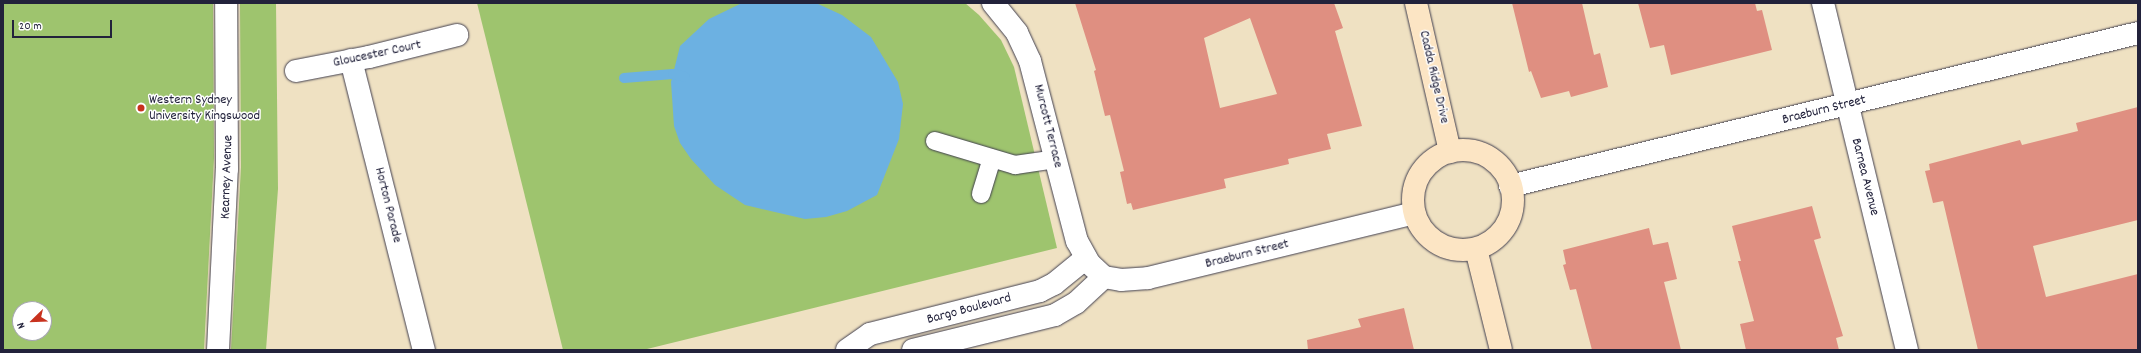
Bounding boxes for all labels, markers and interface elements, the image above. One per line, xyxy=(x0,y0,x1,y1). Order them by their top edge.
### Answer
scale bar xyxy=(14,12,114,38)
text: 20 m xyxy=(19,18,42,35)
street label: Cadda Ridge Drive xyxy=(1415,29,1453,125)
street label: Gloucester Court xyxy=(331,36,423,72)
street label: Murcott Terrace xyxy=(1030,83,1066,169)
place label: Western Sydney University Kingswood xyxy=(149,92,260,124)
street label: Braeburn Street xyxy=(1780,92,1868,128)
marker: Western Sydney University Kingswood xyxy=(136,103,146,113)
street label: Kearney Avenue xyxy=(217,135,237,219)
street label: Barnea Avenue xyxy=(1847,137,1883,217)
street label: Horton Parade xyxy=(371,166,405,244)
street label: Braeburn Street xyxy=(1203,236,1291,272)
street label: Bargo Boulevard xyxy=(925,290,1013,328)
north arrow xyxy=(12,301,52,341)
text: N xyxy=(13,320,30,331)

